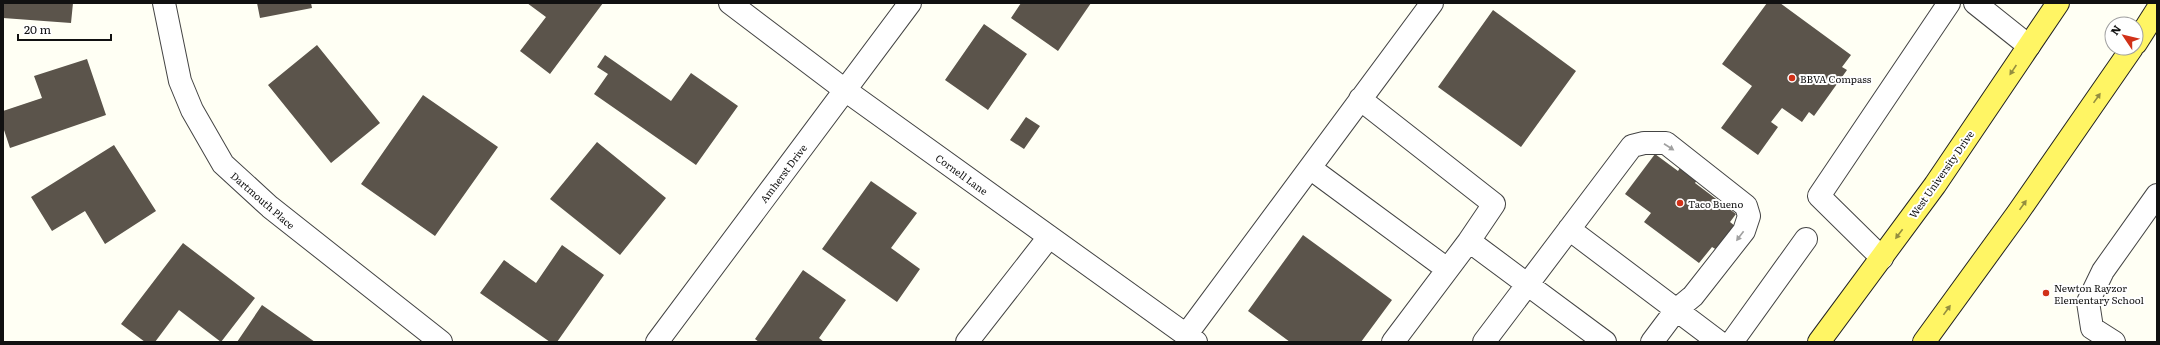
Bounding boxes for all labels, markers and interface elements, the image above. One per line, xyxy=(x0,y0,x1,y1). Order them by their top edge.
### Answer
scale bar xyxy=(18,16,111,42)
north arrow xyxy=(2104,16,2144,56)
text: 20 m xyxy=(24,20,51,38)
text: N xyxy=(2106,21,2124,38)
one-way arrow xyxy=(2009,65,2017,75)
place label: BBVA Compass xyxy=(1800,71,1872,86)
marker: BBVA Compass xyxy=(1787,73,1797,83)
one-way arrow xyxy=(2093,93,2101,104)
street label: West University Drive xyxy=(1905,127,1977,221)
street label: Amherst Drive xyxy=(756,141,810,205)
one-way arrow xyxy=(1663,143,1675,150)
street label: Cornell Lane xyxy=(933,150,991,198)
street label: Dartmouth Place xyxy=(228,168,298,232)
place label: Taco Bueno xyxy=(1688,196,1743,211)
marker: Taco Bueno xyxy=(1675,198,1685,208)
one-way arrow xyxy=(2019,200,2027,210)
one-way arrow xyxy=(1895,229,1903,240)
one-way arrow xyxy=(1736,231,1744,242)
place label: Newton Rayzor Elementary School xyxy=(2054,280,2144,307)
marker: Newton Rayzor Elementary School xyxy=(2041,288,2051,298)
one-way arrow xyxy=(1943,305,1951,316)

